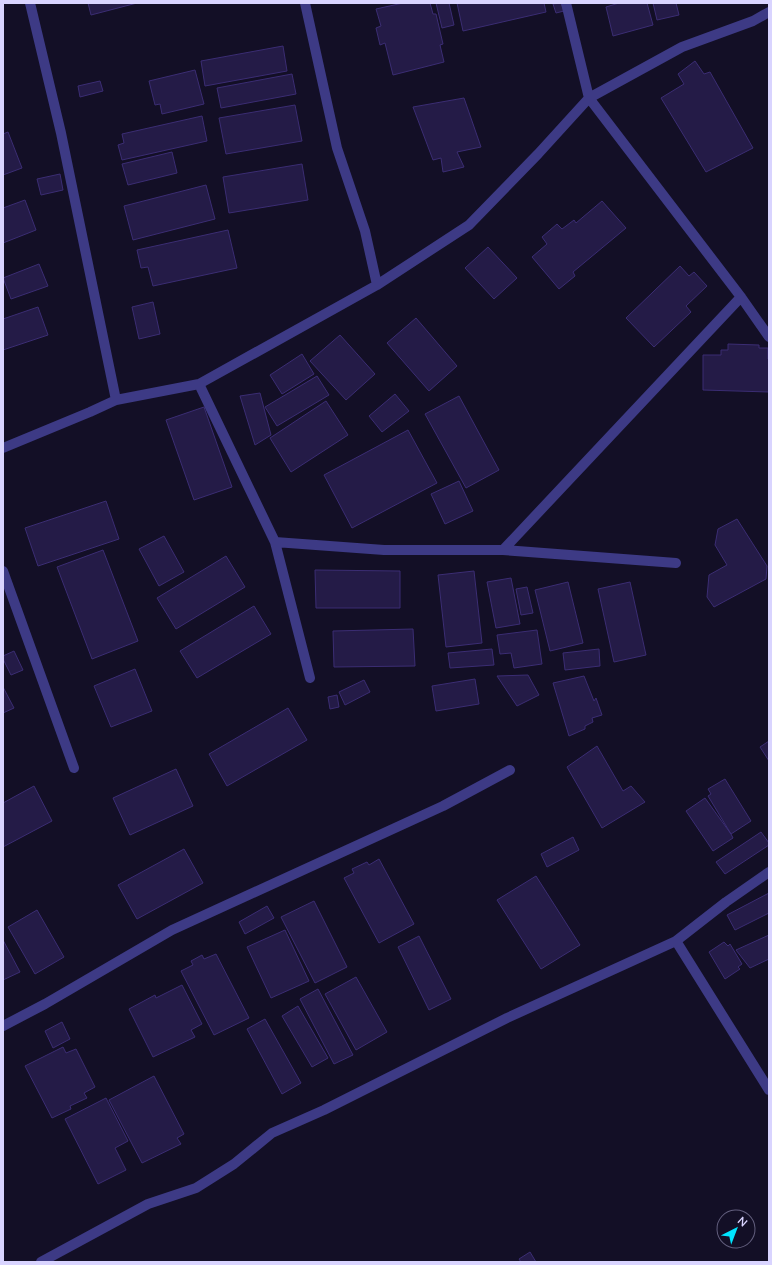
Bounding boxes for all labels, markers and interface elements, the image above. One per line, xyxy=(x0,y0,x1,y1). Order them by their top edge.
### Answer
north arrow xyxy=(716,1209,756,1249)
text: N xyxy=(736,1214,751,1229)

